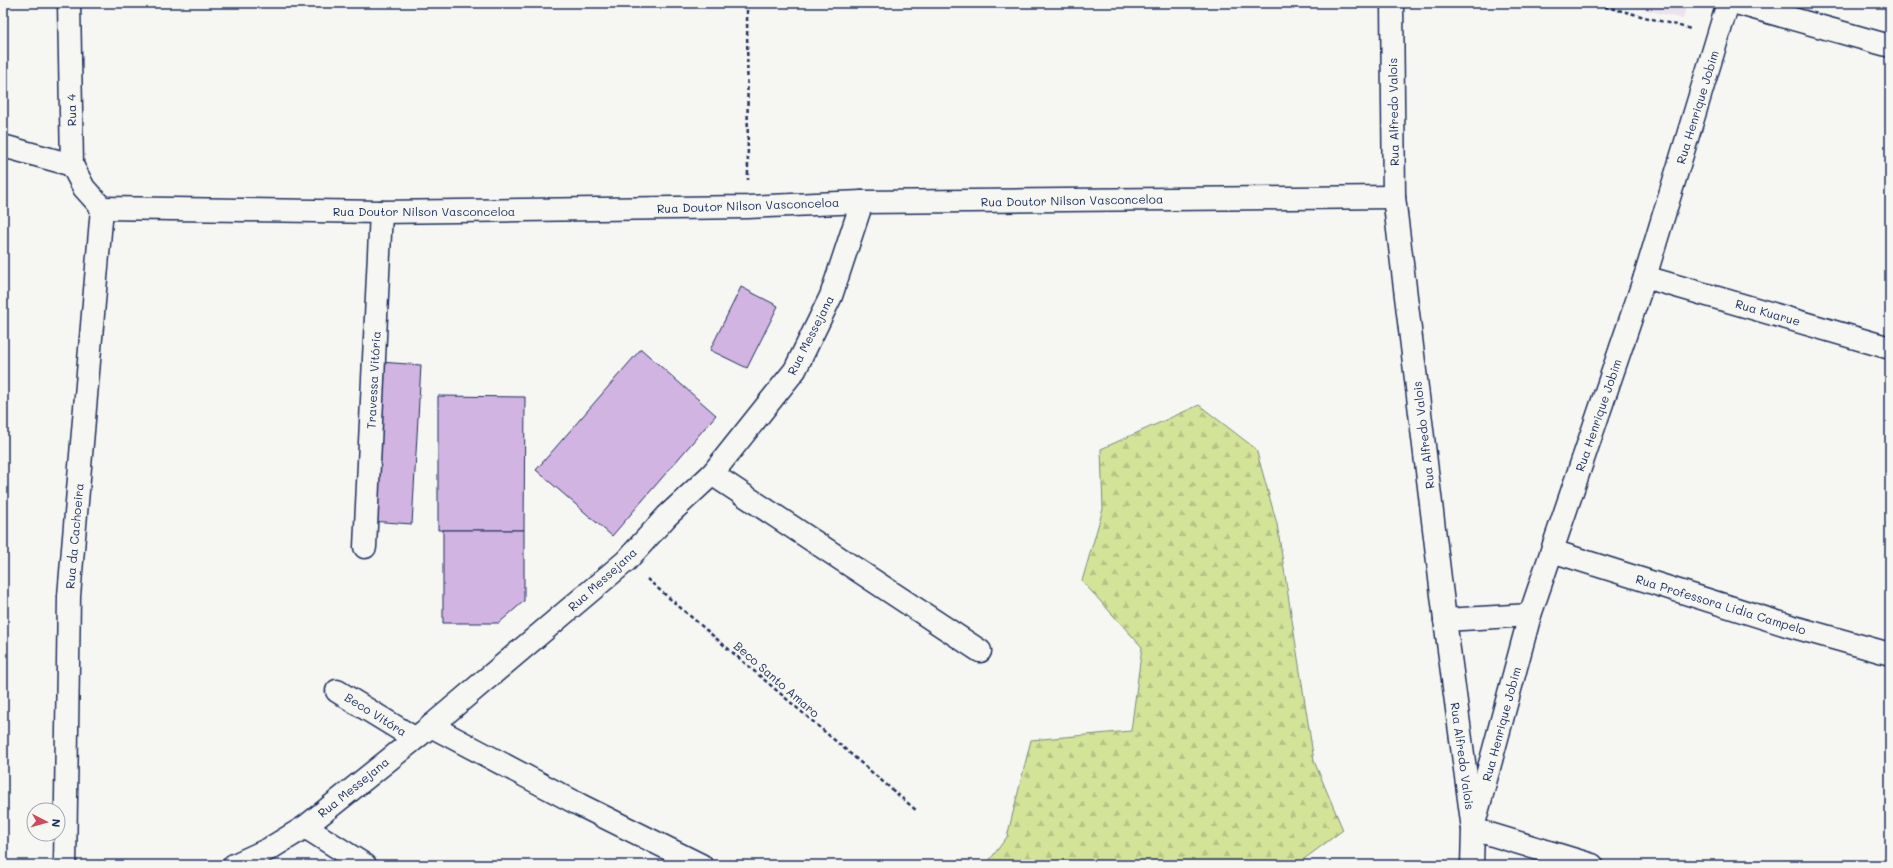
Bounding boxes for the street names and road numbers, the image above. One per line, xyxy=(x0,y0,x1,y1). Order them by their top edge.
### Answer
street label: Rua Henrique Jobim xyxy=(1672,48,1722,166)
street label: Rua Alfredo Valois xyxy=(1384,58,1402,166)
street label: Rua 4 xyxy=(63,94,79,126)
street label: Rua Doutor Nilson Vasconceloa xyxy=(981,190,1163,210)
street label: Rua Doutor Nilson Vasconceloa xyxy=(656,194,840,216)
street label: Rua Doutor Nilson Vasconceloa xyxy=(333,203,515,219)
street label: Rua Messejana xyxy=(783,292,837,378)
street label: Rua Kuarue xyxy=(1734,295,1802,329)
street label: Travessa Vitória xyxy=(362,331,384,429)
street label: Rua Henrique Jobim xyxy=(1571,357,1625,473)
street label: Rua Alfredo Valois xyxy=(1408,380,1438,490)
street label: Rua da Cachoeira xyxy=(61,482,87,590)
street label: Rua Messejana xyxy=(564,544,640,614)
street label: Rua Professora Lídia Campelo xyxy=(1634,570,1808,638)
street label: Beco Santo Amaro xyxy=(731,637,823,721)
street label: Rua Henrique Jobim xyxy=(1478,665,1524,783)
street label: Beco Vitóra xyxy=(342,689,410,739)
street label: Rua Alfredo Valois xyxy=(1448,701,1478,811)
street label: Rua Messejana xyxy=(314,753,392,821)

